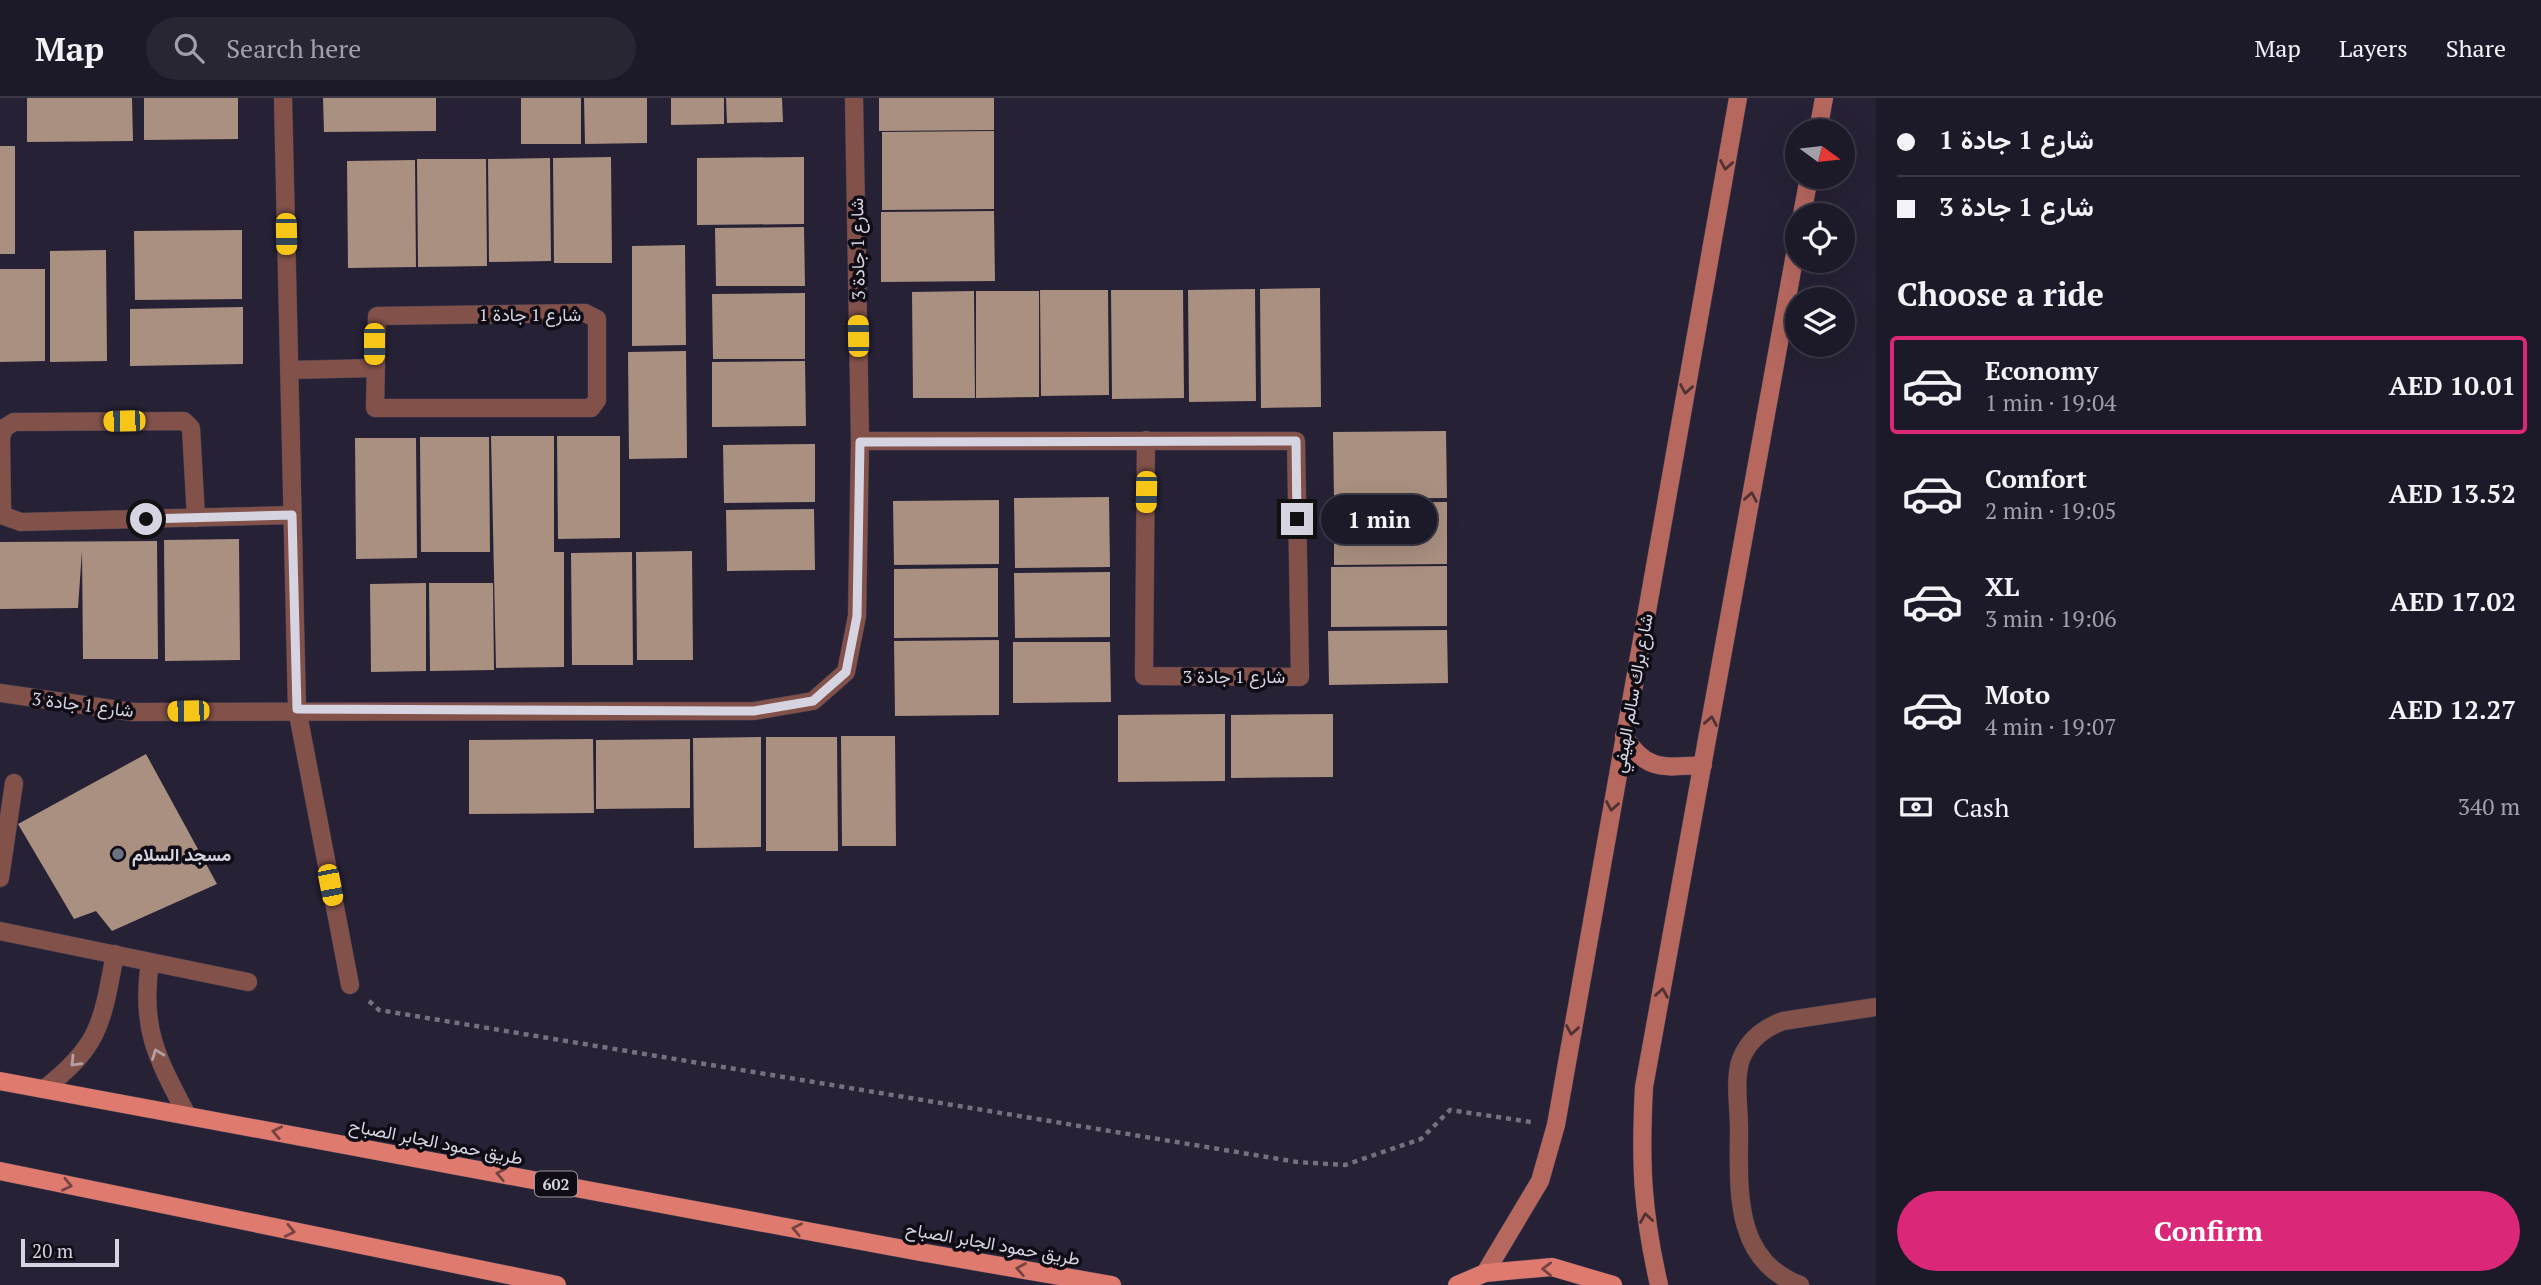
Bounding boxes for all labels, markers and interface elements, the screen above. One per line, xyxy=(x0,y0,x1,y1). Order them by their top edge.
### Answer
search box xyxy=(146,17,636,80)
text: Map xyxy=(35,27,104,70)
icon: search xyxy=(170,29,208,67)
text: Search here xyxy=(226,31,361,65)
text: Map xyxy=(2254,32,2301,64)
text: Layers xyxy=(2339,32,2408,64)
text: Share xyxy=(2446,32,2506,64)
north arrow xyxy=(1785,119,1855,189)
map controls xyxy=(1785,119,1855,357)
text: شارع 1 جادة 1 xyxy=(1939,122,2094,156)
one-way arrow xyxy=(1719,159,1734,171)
text: شارع 1 جادة 3 xyxy=(1939,189,2094,223)
street label: شارع 1 جادة 3 xyxy=(844,198,871,300)
button: locate xyxy=(1785,203,1855,273)
car xyxy=(276,213,297,255)
text: Choose a ride xyxy=(1897,273,2104,315)
button: layers xyxy=(1785,287,1855,357)
street label: شارع 1 جادة 1 xyxy=(479,302,581,327)
car xyxy=(848,315,869,357)
car xyxy=(364,323,385,365)
text: Economy xyxy=(1985,353,2098,387)
icon: car xyxy=(1901,354,1964,417)
text: AED 10.01 xyxy=(2389,368,2516,402)
one-way arrow xyxy=(1679,383,1694,395)
text: 1 min · 19:04 xyxy=(1985,387,2117,418)
car xyxy=(103,410,146,432)
text: Comfort xyxy=(1985,461,2087,495)
icon: car xyxy=(1901,462,1964,525)
car xyxy=(1136,471,1157,513)
text: AED 13.52 xyxy=(2389,476,2516,510)
one-way arrow xyxy=(1743,491,1758,503)
callout: 1 min xyxy=(1322,494,1437,544)
text: 2 min · 19:05 xyxy=(1985,495,2117,526)
route start xyxy=(130,503,162,535)
route end xyxy=(1281,503,1313,535)
text: 1 min xyxy=(1348,504,1410,535)
text: XL xyxy=(1985,569,2019,603)
icon: car xyxy=(1901,570,1964,633)
text: AED 17.02 xyxy=(2390,584,2516,618)
text: 3 min · 19:06 xyxy=(1985,603,2117,634)
street label: شارع براك سالم الهيفي xyxy=(1606,611,1662,775)
street label: شارع 1 جادة 3 xyxy=(1183,664,1285,689)
text: Moto xyxy=(1985,677,2050,711)
icon: car xyxy=(1901,678,1964,741)
street label: شارع 1 جادة 3 xyxy=(31,686,135,723)
text: AED 12.27 xyxy=(2389,692,2516,726)
car xyxy=(167,700,210,722)
text: 4 min · 19:07 xyxy=(1985,711,2117,742)
one-way arrow xyxy=(1703,715,1718,727)
icon: cash xyxy=(1897,788,1935,826)
text: Cash xyxy=(1953,790,2009,824)
text: 340 m xyxy=(2458,791,2520,822)
one-way arrow xyxy=(1605,800,1620,812)
place label: مسجد السلام xyxy=(132,842,231,867)
marker: مسجد السلام xyxy=(110,846,126,862)
car xyxy=(316,862,345,908)
one-way arrow xyxy=(1653,987,1668,999)
one-way arrow xyxy=(1565,1024,1580,1036)
one-way arrow xyxy=(151,1048,165,1061)
one-way arrow xyxy=(71,1054,84,1067)
street label: طريق حمود الجابر الصباح xyxy=(347,1112,525,1171)
one-way arrow xyxy=(271,1126,283,1141)
one-way arrow xyxy=(495,1167,507,1182)
road number: 602 xyxy=(535,1172,577,1196)
one-way arrow xyxy=(61,1176,73,1191)
button: Confirm xyxy=(1897,1191,2520,1271)
one-way arrow xyxy=(1639,1212,1654,1224)
street label: طريق حمود الجابر الصباح xyxy=(904,1216,1082,1271)
one-way arrow xyxy=(284,1222,296,1237)
one-way arrow xyxy=(791,1223,803,1238)
scale bar xyxy=(21,1236,119,1268)
text: 20 m xyxy=(32,1238,73,1263)
one-way arrow xyxy=(1541,1261,1552,1277)
one-way arrow xyxy=(1015,1263,1027,1278)

